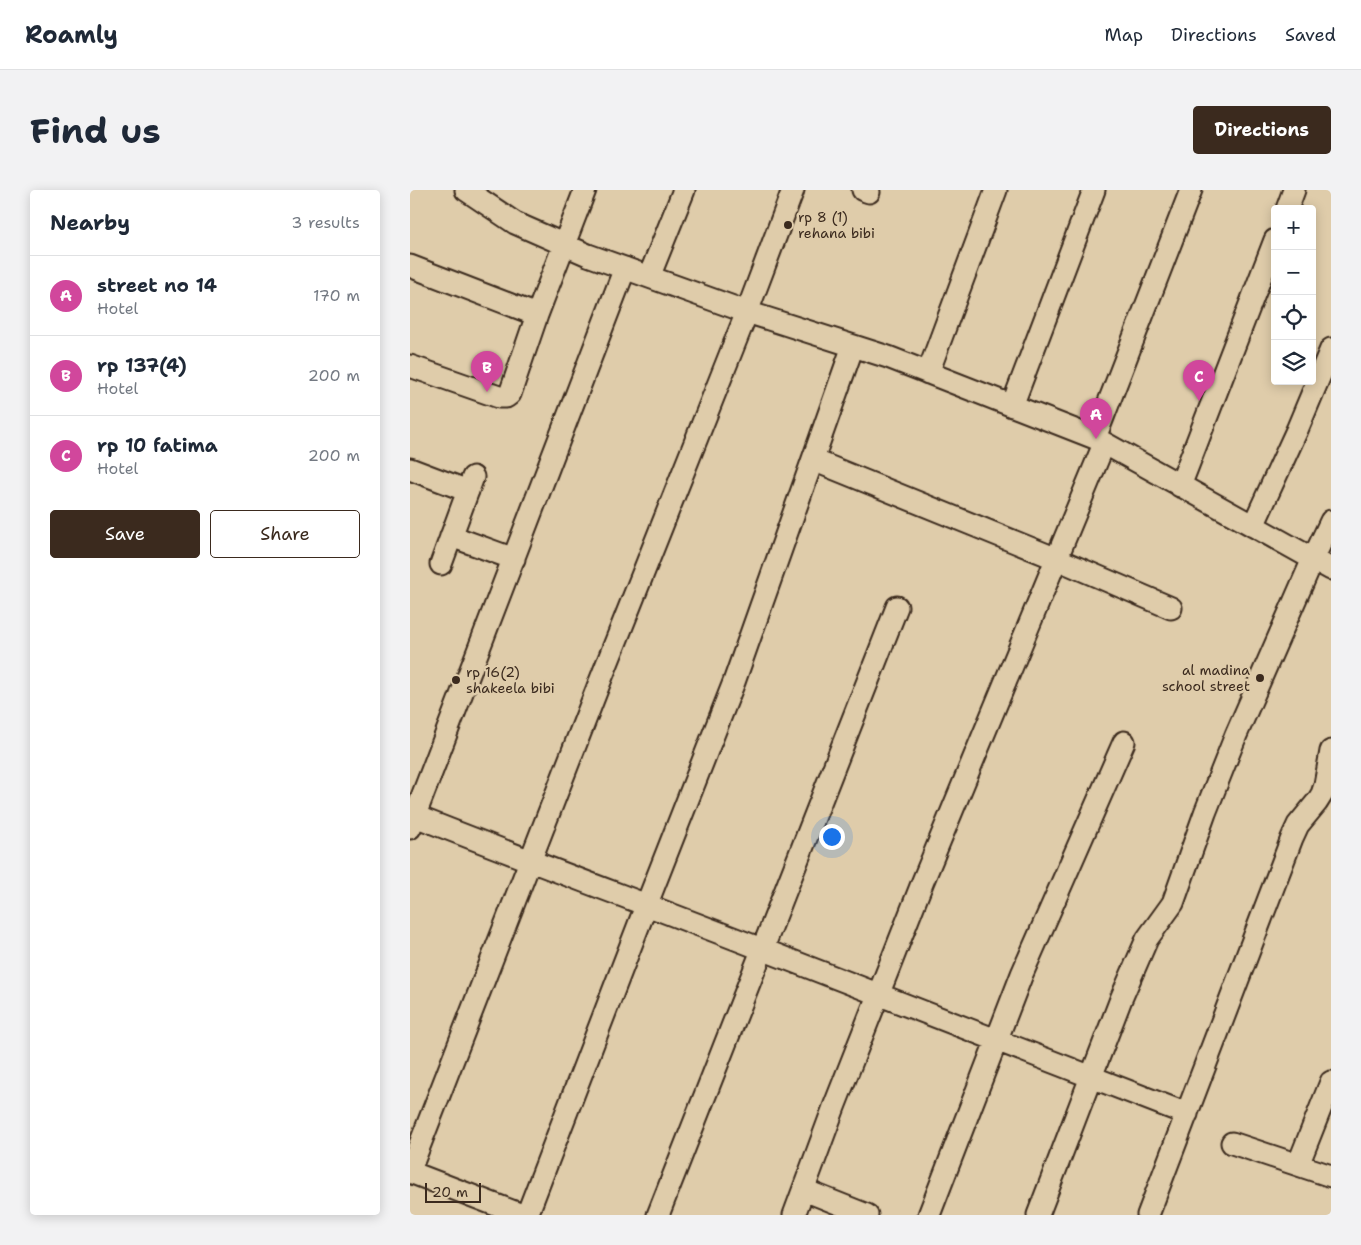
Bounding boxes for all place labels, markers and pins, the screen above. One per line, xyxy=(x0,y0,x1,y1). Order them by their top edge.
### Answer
place label: rp 8 (1) rehana bibi xyxy=(798,208,875,242)
marker: rp 8 (1) rehana bibi xyxy=(782,219,794,231)
pin: B xyxy=(471,351,503,392)
pin: C xyxy=(1183,360,1215,401)
pin: A xyxy=(1080,398,1112,439)
place label: al madina school street xyxy=(1162,661,1250,695)
place label: rp 16(2) shakeela bibi xyxy=(466,663,555,697)
marker: al madina school street xyxy=(1254,672,1266,684)
marker: rp 16(2) shakeela bibi xyxy=(450,674,462,686)

